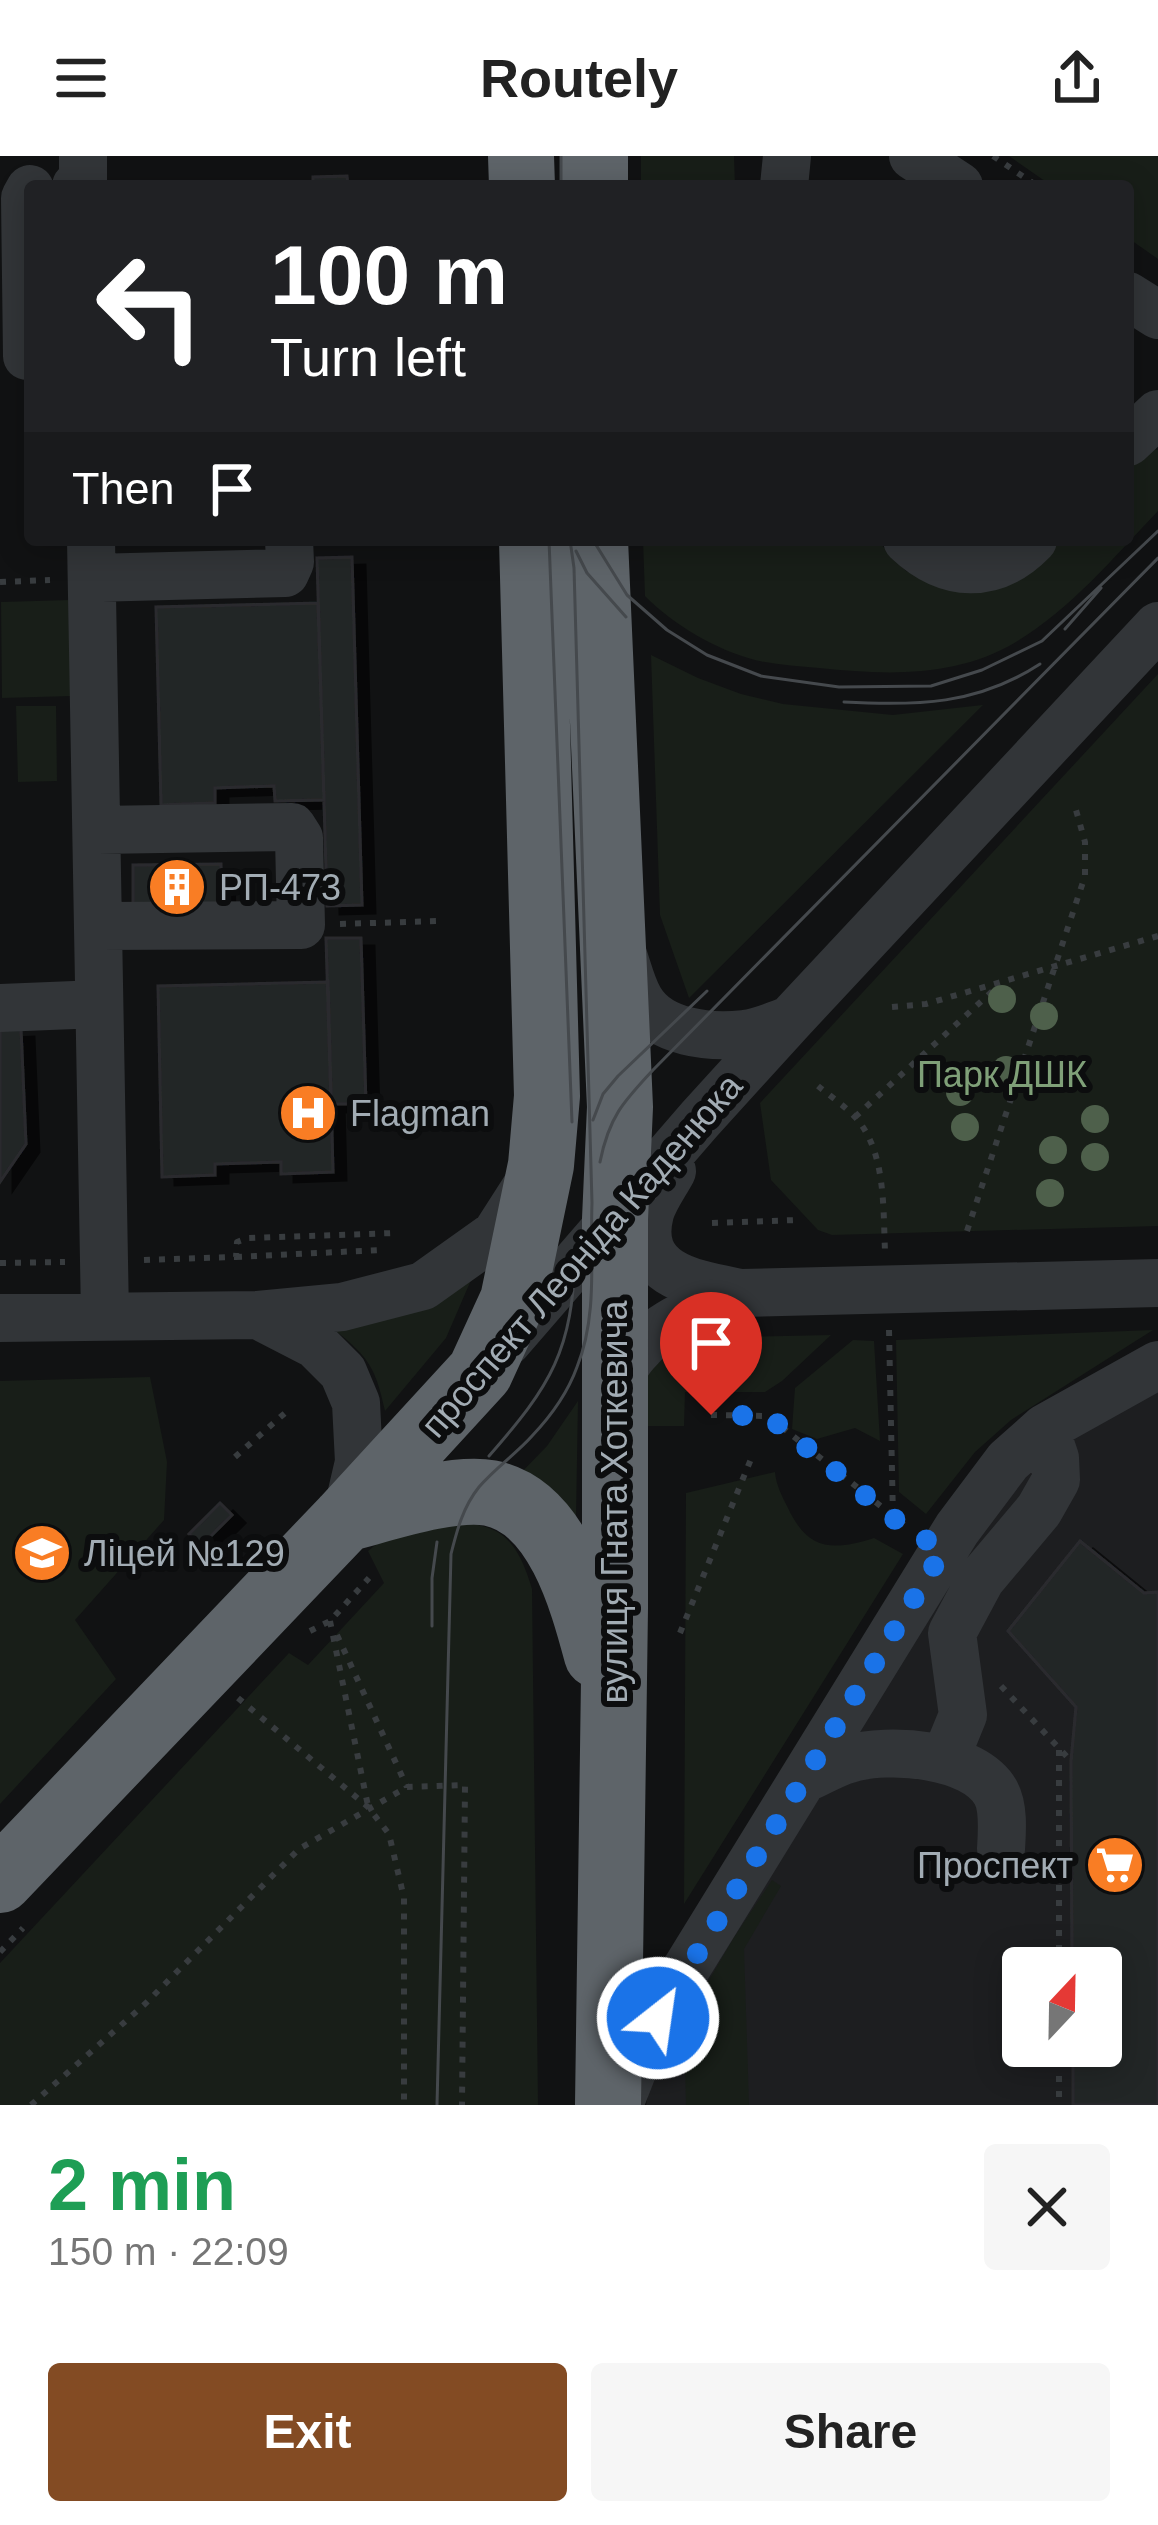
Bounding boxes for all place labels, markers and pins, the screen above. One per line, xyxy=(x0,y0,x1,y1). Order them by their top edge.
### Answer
building icon: РП-473 xyxy=(146,856,208,918)
place label: РП-473 xyxy=(219,867,341,908)
hospital icon: Flagman xyxy=(277,1082,339,1144)
place label: Flagman xyxy=(350,1093,490,1134)
pin xyxy=(660,1292,762,1415)
school or university icon: Ліцей №129 xyxy=(11,1522,73,1584)
place label: Ліцей №129 xyxy=(84,1533,285,1574)
supermarket icon: Проспект xyxy=(1084,1834,1146,1896)
place label: Проспект xyxy=(917,1845,1073,1886)

